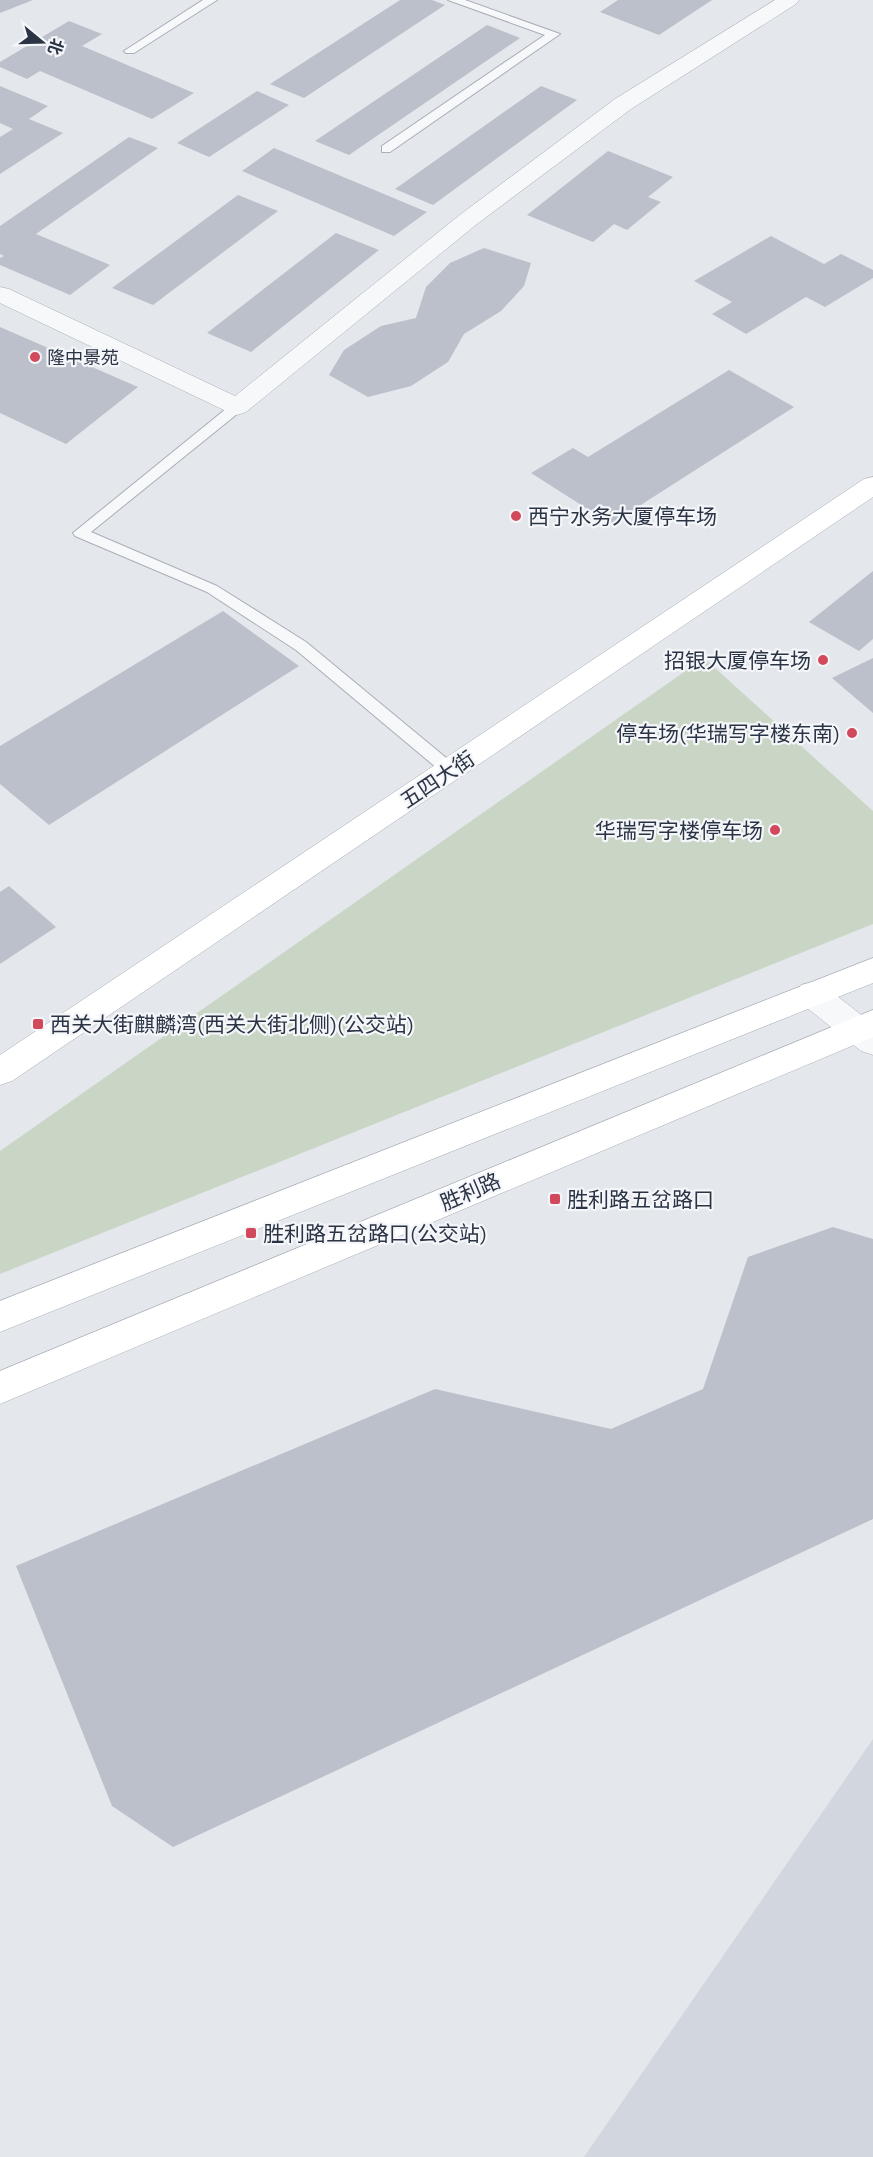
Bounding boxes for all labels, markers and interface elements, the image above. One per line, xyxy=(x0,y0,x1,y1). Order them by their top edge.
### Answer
north arrow xyxy=(12,12,72,72)
text: 北 xyxy=(44,36,68,58)
place label: 隆中景苑 xyxy=(47,346,119,369)
marker: 隆中景苑 xyxy=(28,350,42,364)
place label: 西宁水务大厦停车场 xyxy=(528,502,717,530)
marker: 西宁水务大厦停车场 xyxy=(509,509,523,523)
place label: 招银大厦停车场 xyxy=(664,646,811,674)
marker: 招银大厦停车场 xyxy=(816,653,830,667)
place label: 停车场(华瑞写字楼东南) xyxy=(616,719,840,747)
marker: 停车场(华瑞写字楼东南) xyxy=(845,726,859,740)
street label: 五四大街 xyxy=(394,744,480,814)
place label: 华瑞写字楼停车场 xyxy=(595,816,763,844)
marker: 华瑞写字楼停车场 xyxy=(768,823,782,837)
place label: 西关大街麒麟湾(西关大街北侧)(公交站) xyxy=(50,1010,414,1038)
marker: 西关大街麒麟湾(西关大街北侧)(公交站) xyxy=(31,1017,45,1031)
street label: 胜利路 xyxy=(436,1166,504,1216)
place label: 胜利路五岔路口 xyxy=(567,1185,714,1213)
marker: 胜利路五岔路口 xyxy=(548,1192,562,1206)
place label: 胜利路五岔路口(公交站) xyxy=(263,1219,487,1247)
marker: 胜利路五岔路口(公交站) xyxy=(244,1226,258,1240)

